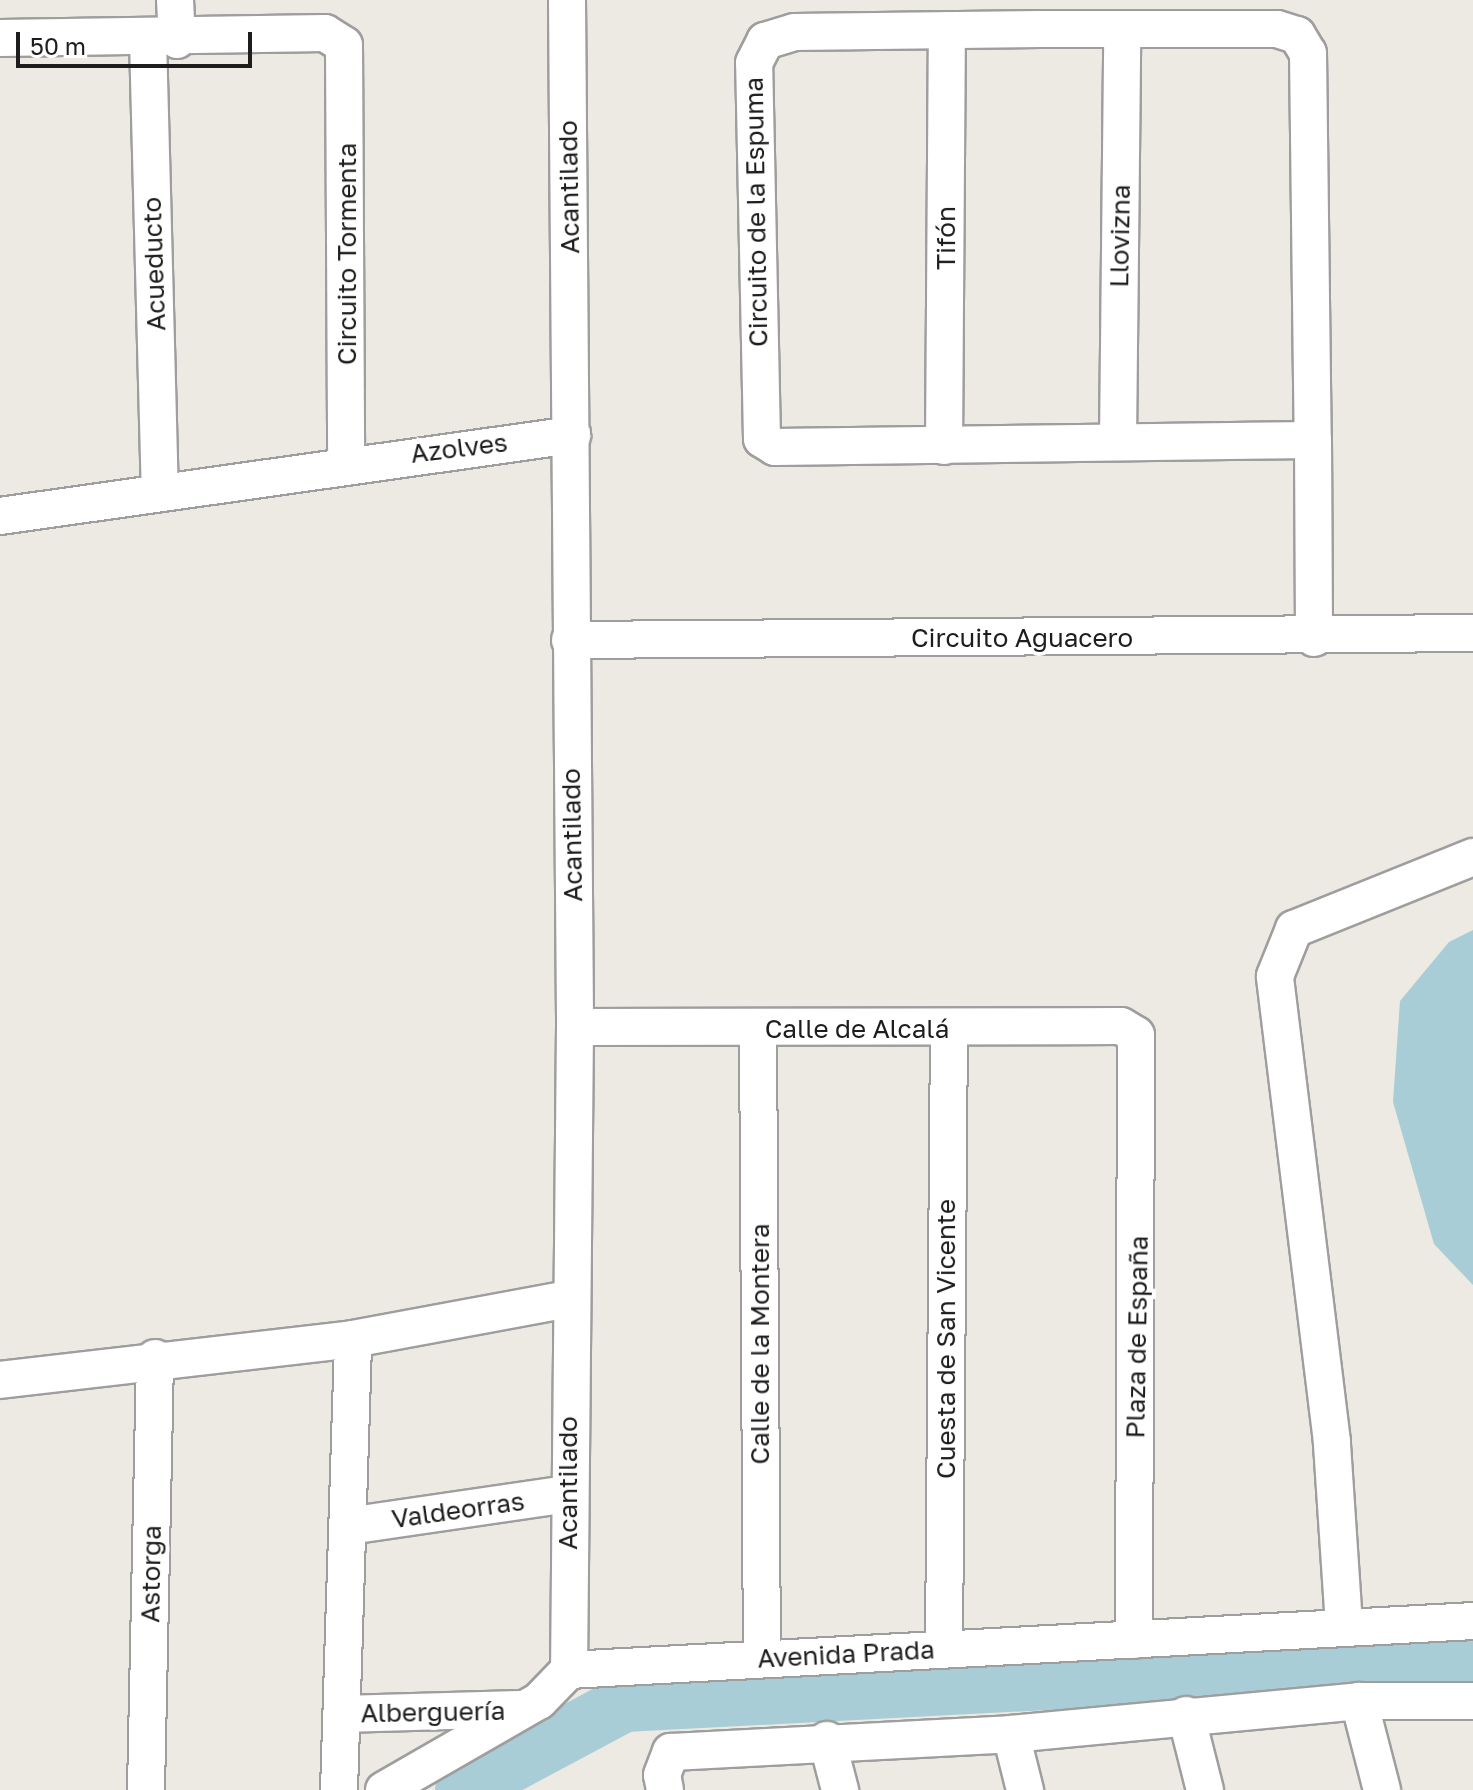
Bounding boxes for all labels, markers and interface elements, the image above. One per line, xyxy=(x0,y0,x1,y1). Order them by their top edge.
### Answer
scale bar xyxy=(20,16,256,66)
text: 50 m xyxy=(30,31,86,60)
street label: Circuito de la Espuma xyxy=(738,77,774,347)
street label: Acantilado xyxy=(552,120,586,254)
street label: Circuito Tormenta xyxy=(331,143,363,365)
street label: Llovizna xyxy=(1104,184,1136,288)
street label: Acueducto xyxy=(136,196,172,332)
street label: Tifón xyxy=(930,206,962,270)
street label: Azolves xyxy=(409,427,509,469)
street label: Circuito Aguacero xyxy=(911,622,1133,654)
street label: Acantilado xyxy=(555,768,589,902)
street label: Calle de Alcalá xyxy=(765,1013,949,1045)
street label: Cuesta de San Vicente xyxy=(930,1199,962,1479)
street label: Calle de la Montera xyxy=(744,1223,776,1465)
street label: Plaza de España xyxy=(1120,1235,1154,1439)
street label: Acantilado xyxy=(552,1416,584,1550)
street label: Valdeorras xyxy=(390,1485,526,1535)
street label: Astorga xyxy=(135,1525,167,1623)
street label: Avenida Prada xyxy=(757,1634,935,1674)
street label: Alberguería xyxy=(360,1695,506,1729)

